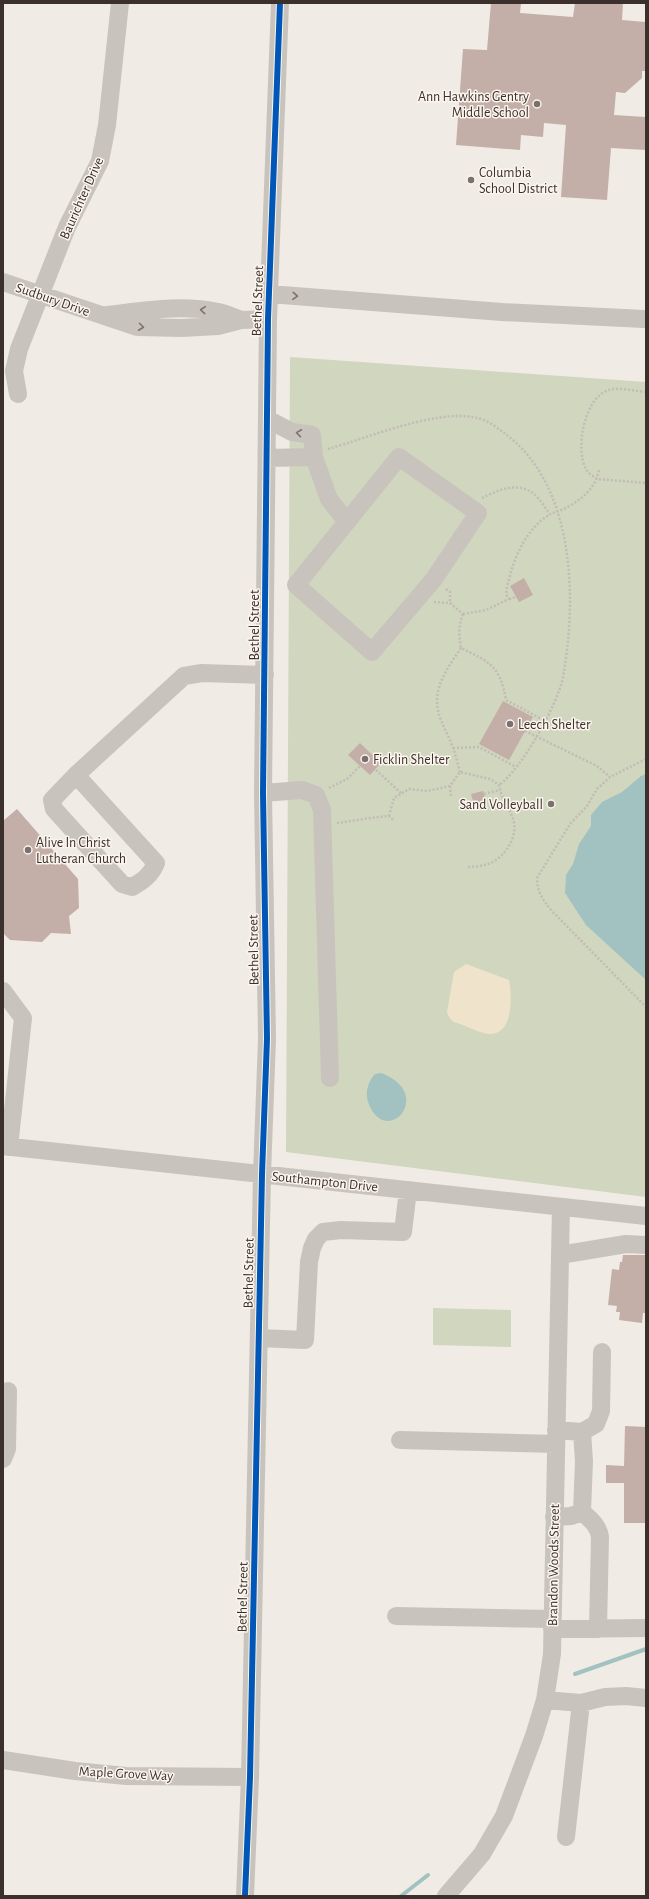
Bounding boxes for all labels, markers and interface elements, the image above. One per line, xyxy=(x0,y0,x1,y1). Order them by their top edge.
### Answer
place label: Ann Hawkins Gentry Middle School xyxy=(418,90,529,120)
marker: Ann Hawkins Gentry Middle School xyxy=(532,99,542,109)
street label: Baurichter Drive xyxy=(58,155,106,242)
place label: Columbia School District xyxy=(479,166,558,196)
marker: Columbia School District xyxy=(466,175,476,185)
street label: Bethel Street xyxy=(250,265,266,337)
street label: Sudbury Drive xyxy=(14,281,91,319)
one-way arrow xyxy=(292,291,298,300)
one-way arrow xyxy=(200,306,206,315)
one-way arrow xyxy=(138,322,144,331)
one-way arrow xyxy=(296,429,302,438)
street label: Bethel Street xyxy=(248,589,262,660)
place label: Leech Shelter xyxy=(518,718,591,732)
marker: Leech Shelter xyxy=(505,719,515,729)
place label: Ficklin Shelter xyxy=(373,753,450,767)
marker: Ficklin Shelter xyxy=(360,754,370,764)
place label: Sand Volleyball xyxy=(459,798,543,812)
marker: Sand Volleyball xyxy=(546,799,556,809)
place label: Alive In Christ Lutheran Church xyxy=(36,836,126,866)
marker: Alive In Christ Lutheran Church xyxy=(23,845,33,855)
street label: Bethel Street xyxy=(246,914,262,985)
street label: Southampton Drive xyxy=(271,1169,379,1195)
street label: Bethel Street xyxy=(241,1237,257,1309)
street label: Brandon Woods Street xyxy=(546,1503,562,1626)
street label: Bethel Street xyxy=(235,1561,251,1633)
street label: Maple Grove Way xyxy=(78,1765,174,1783)

